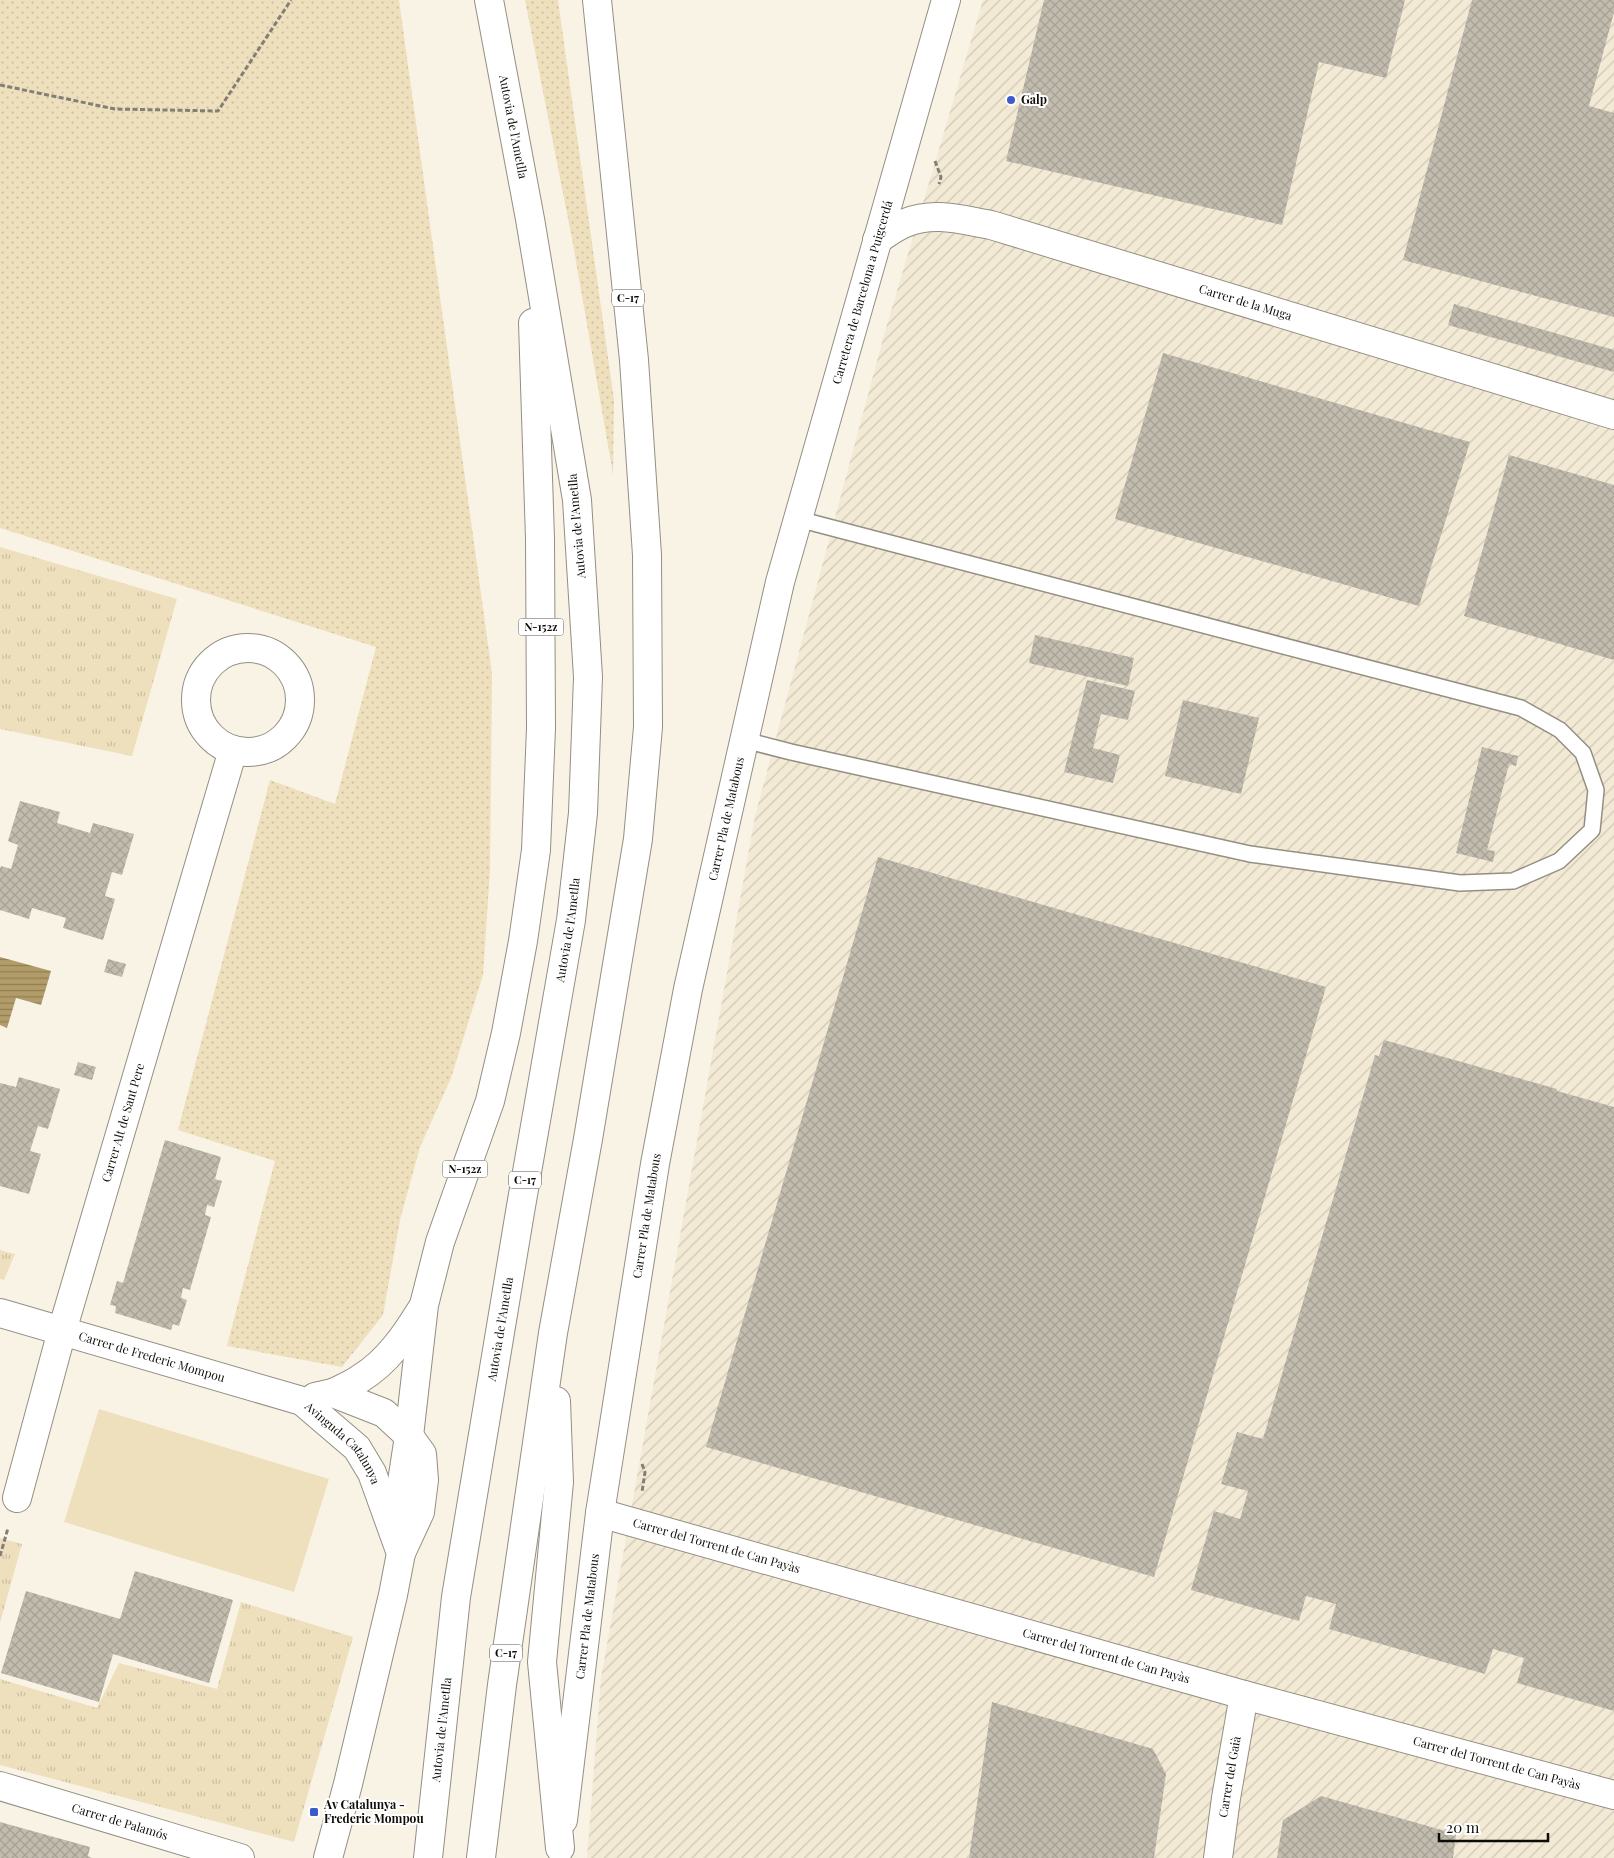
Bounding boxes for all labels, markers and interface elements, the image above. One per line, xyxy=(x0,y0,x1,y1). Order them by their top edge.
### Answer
street label: Autovia de l'Ametlla xyxy=(496,73,532,180)
place label: Galp xyxy=(1021,91,1047,107)
marker: Galp xyxy=(1005,94,1017,106)
street label: Carretera de Barcelona a Puigcerdá xyxy=(828,198,895,386)
street label: Carrer de la Muga xyxy=(1197,280,1294,323)
road number: C-17 xyxy=(612,290,644,306)
street label: Autovia de l'Ametlla xyxy=(563,473,589,580)
road number: N-152z xyxy=(518,618,564,636)
street label: Carrer Pla de Matabous xyxy=(704,755,747,882)
street label: Autovia de l'Ametlla xyxy=(551,877,583,984)
street label: Carrer Alt de Sant Pere xyxy=(97,1061,147,1184)
street label: Carrer Pla de Matabous xyxy=(628,1152,664,1279)
road number: N-152z xyxy=(442,1160,488,1178)
road number: C-17 xyxy=(509,1172,541,1188)
street label: Autovia de l'Ametlla xyxy=(483,1276,516,1383)
street label: Carrer de Frederic Mompou xyxy=(77,1327,227,1385)
street label: Avinguda Catalunya xyxy=(301,1397,384,1486)
street label: Carrer del Torrent de Can Payàs xyxy=(631,1514,802,1576)
street label: Carrer Pla de Matabous xyxy=(571,1553,602,1680)
street label: Carrer del Torrent de Can Payàs xyxy=(1021,1624,1192,1686)
road number: C-17 xyxy=(490,1645,522,1662)
street label: Autovia de l'Ametlla xyxy=(427,1676,454,1784)
street label: Carrer del Torrent de Can Payàs xyxy=(1411,1732,1583,1793)
street label: Carrer del Gaià xyxy=(1214,1735,1244,1818)
place label: Av Catalunya - Frederic Mompou xyxy=(323,1796,424,1826)
street label: Carrer de Palamós xyxy=(70,1799,170,1843)
marker: Av Catalunya - Frederic Mompou xyxy=(308,1806,320,1818)
scale bar xyxy=(1439,1810,1548,1842)
text: 20 m xyxy=(1446,1817,1480,1837)

